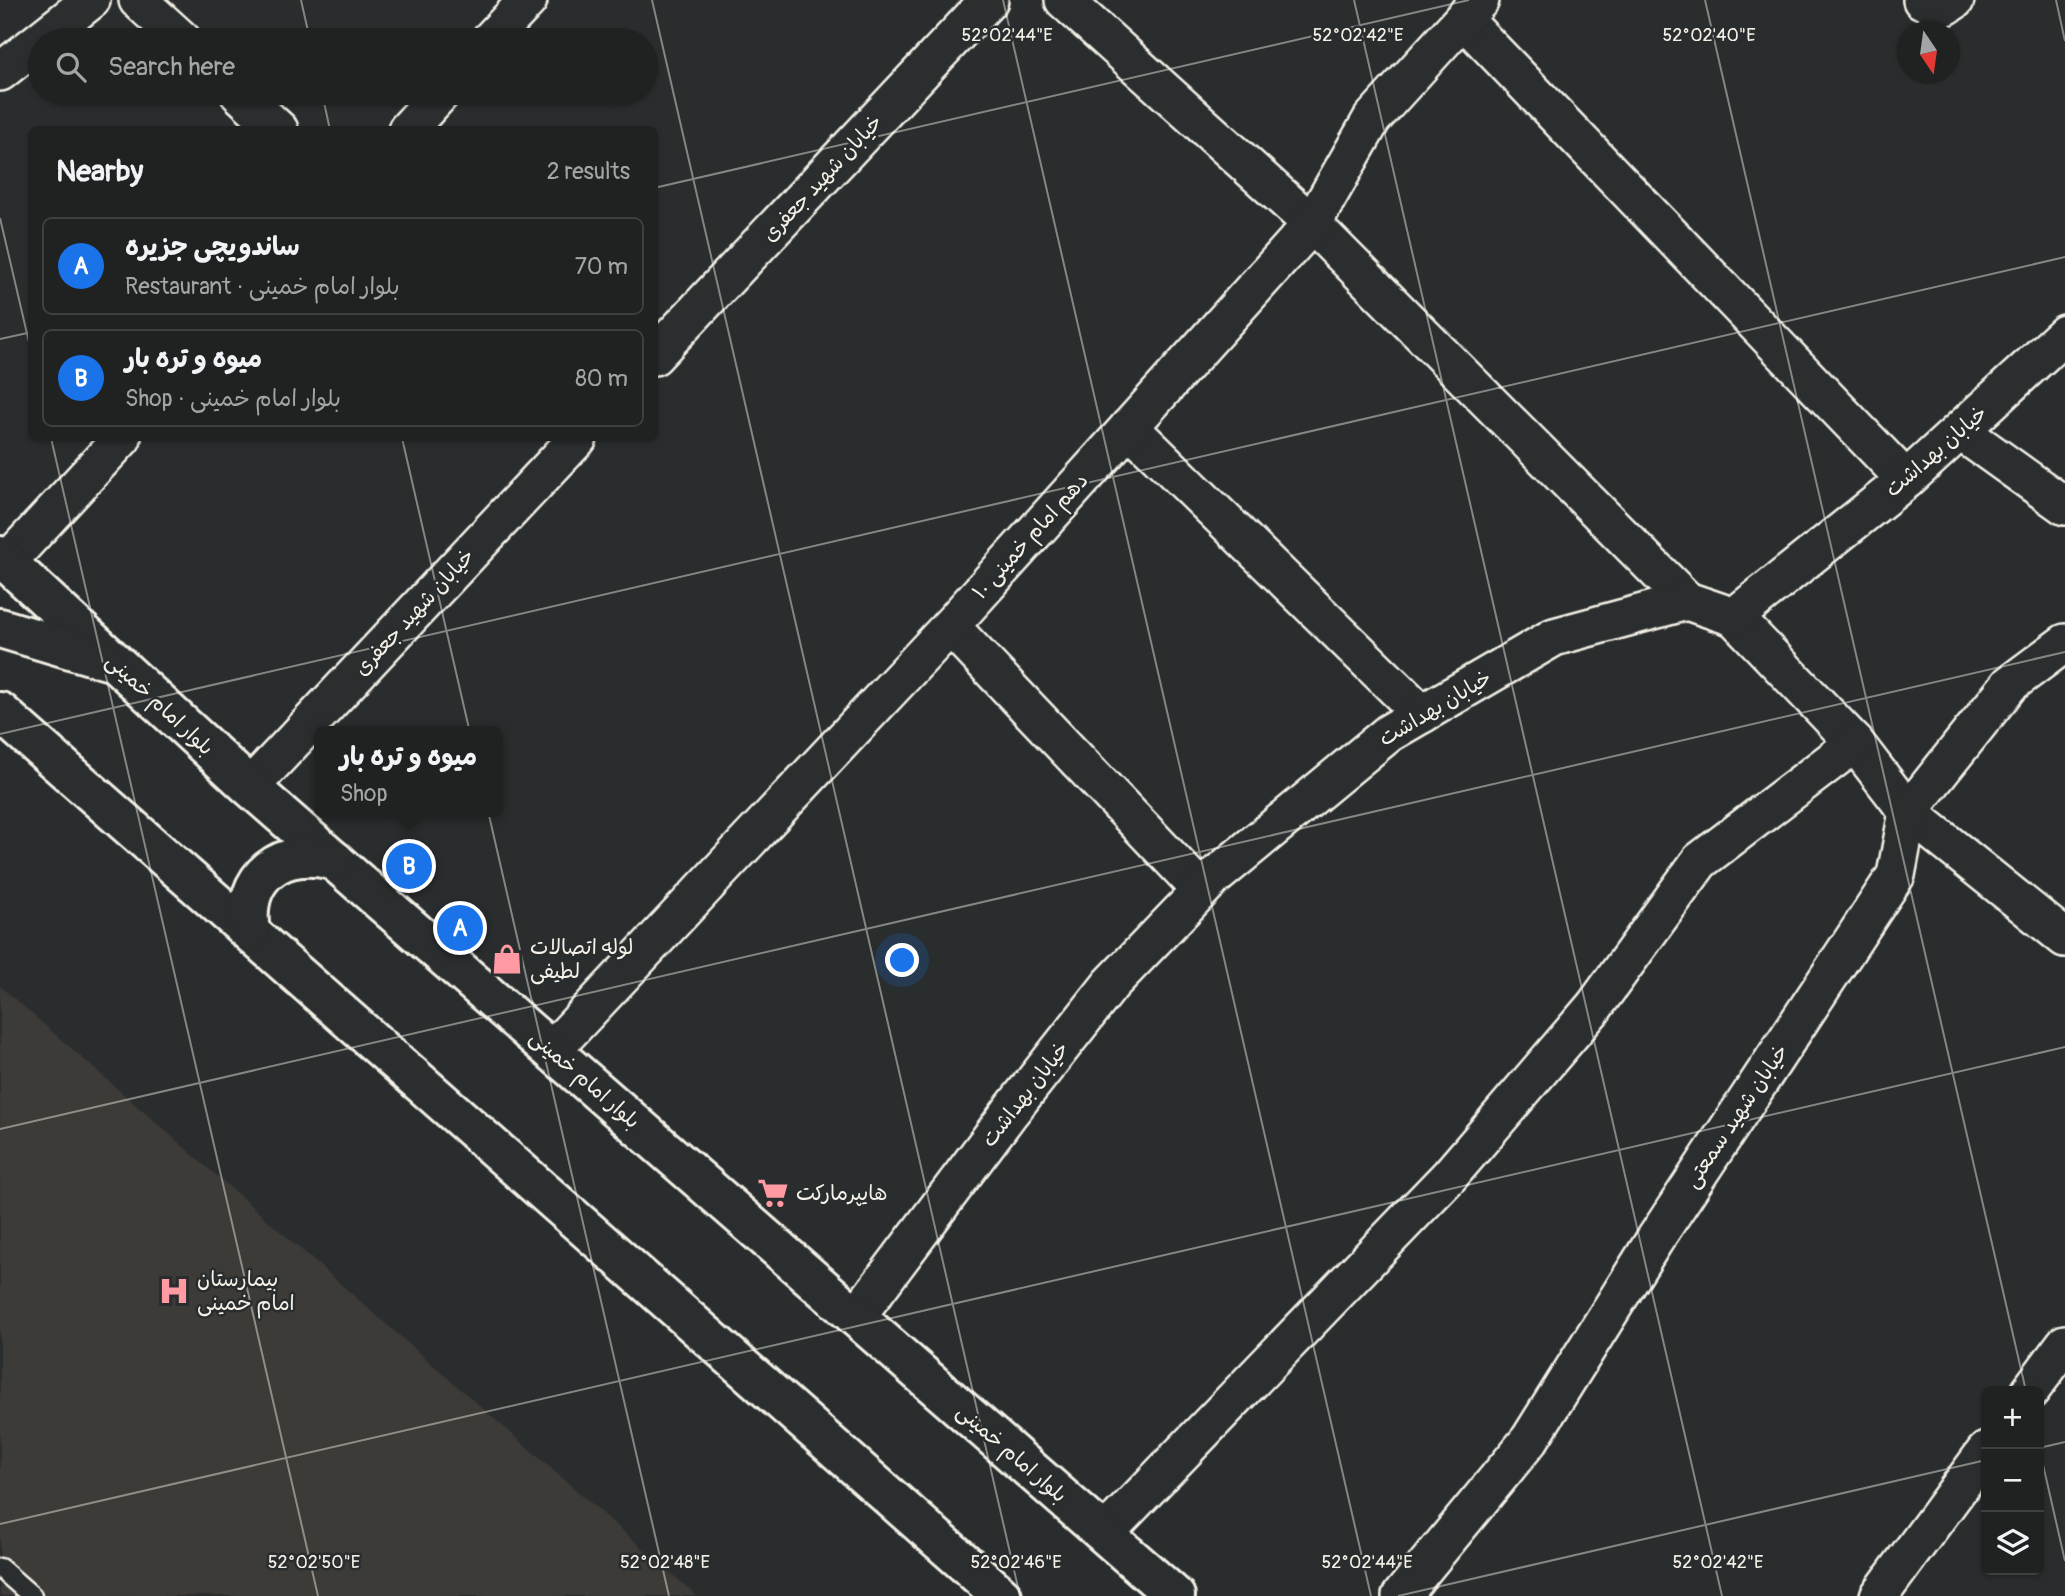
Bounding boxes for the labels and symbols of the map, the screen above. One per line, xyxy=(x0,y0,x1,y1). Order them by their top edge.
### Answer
north arrow xyxy=(1897,21,1960,84)
text: 52°02'44"E xyxy=(961,24,1053,47)
text: 52°02'42"E xyxy=(1313,24,1403,47)
text: 52°02'40"E xyxy=(1662,24,1756,47)
street label: خیابان شهید جعفری xyxy=(756,109,888,248)
street label: خیابان بهداشت xyxy=(1880,400,1993,503)
street label: دهم امام خمینی ۱۰ xyxy=(966,467,1096,607)
street label: خیابان شهید جعفری xyxy=(348,543,480,682)
street label: بلوار امام خمینی xyxy=(99,648,219,763)
street label: خیابان بهداشت xyxy=(1374,664,1497,753)
pin: B xyxy=(386,840,432,892)
pin: A xyxy=(437,902,483,954)
place label: لوله اتصالات لطیفی xyxy=(530,934,633,985)
shop icon: لوله اتصالات لطیفی xyxy=(490,942,524,976)
your location xyxy=(885,943,919,977)
street label: بلوار امام خمینی xyxy=(523,1024,646,1136)
street label: خیابان بهداشت xyxy=(976,1036,1075,1153)
street label: خیابان شهید سمعتی xyxy=(1678,1039,1795,1193)
supermarket icon: هایپرمارکت xyxy=(756,1176,790,1210)
place label: هایپرمارکت xyxy=(796,1180,887,1207)
place label: بیمارستان امام خمینی xyxy=(197,1266,295,1319)
hospital icon: بیمارستان امام خمینی xyxy=(157,1274,191,1308)
street label: بلوار امام خمینی xyxy=(950,1398,1073,1510)
text: 52°02'50"E xyxy=(268,1551,360,1574)
text: 52°02'48"E xyxy=(620,1551,710,1574)
text: 52°02'46"E xyxy=(970,1551,1062,1574)
text: 52°02'44"E xyxy=(1321,1551,1413,1574)
text: 52°02'42"E xyxy=(1673,1551,1763,1574)

